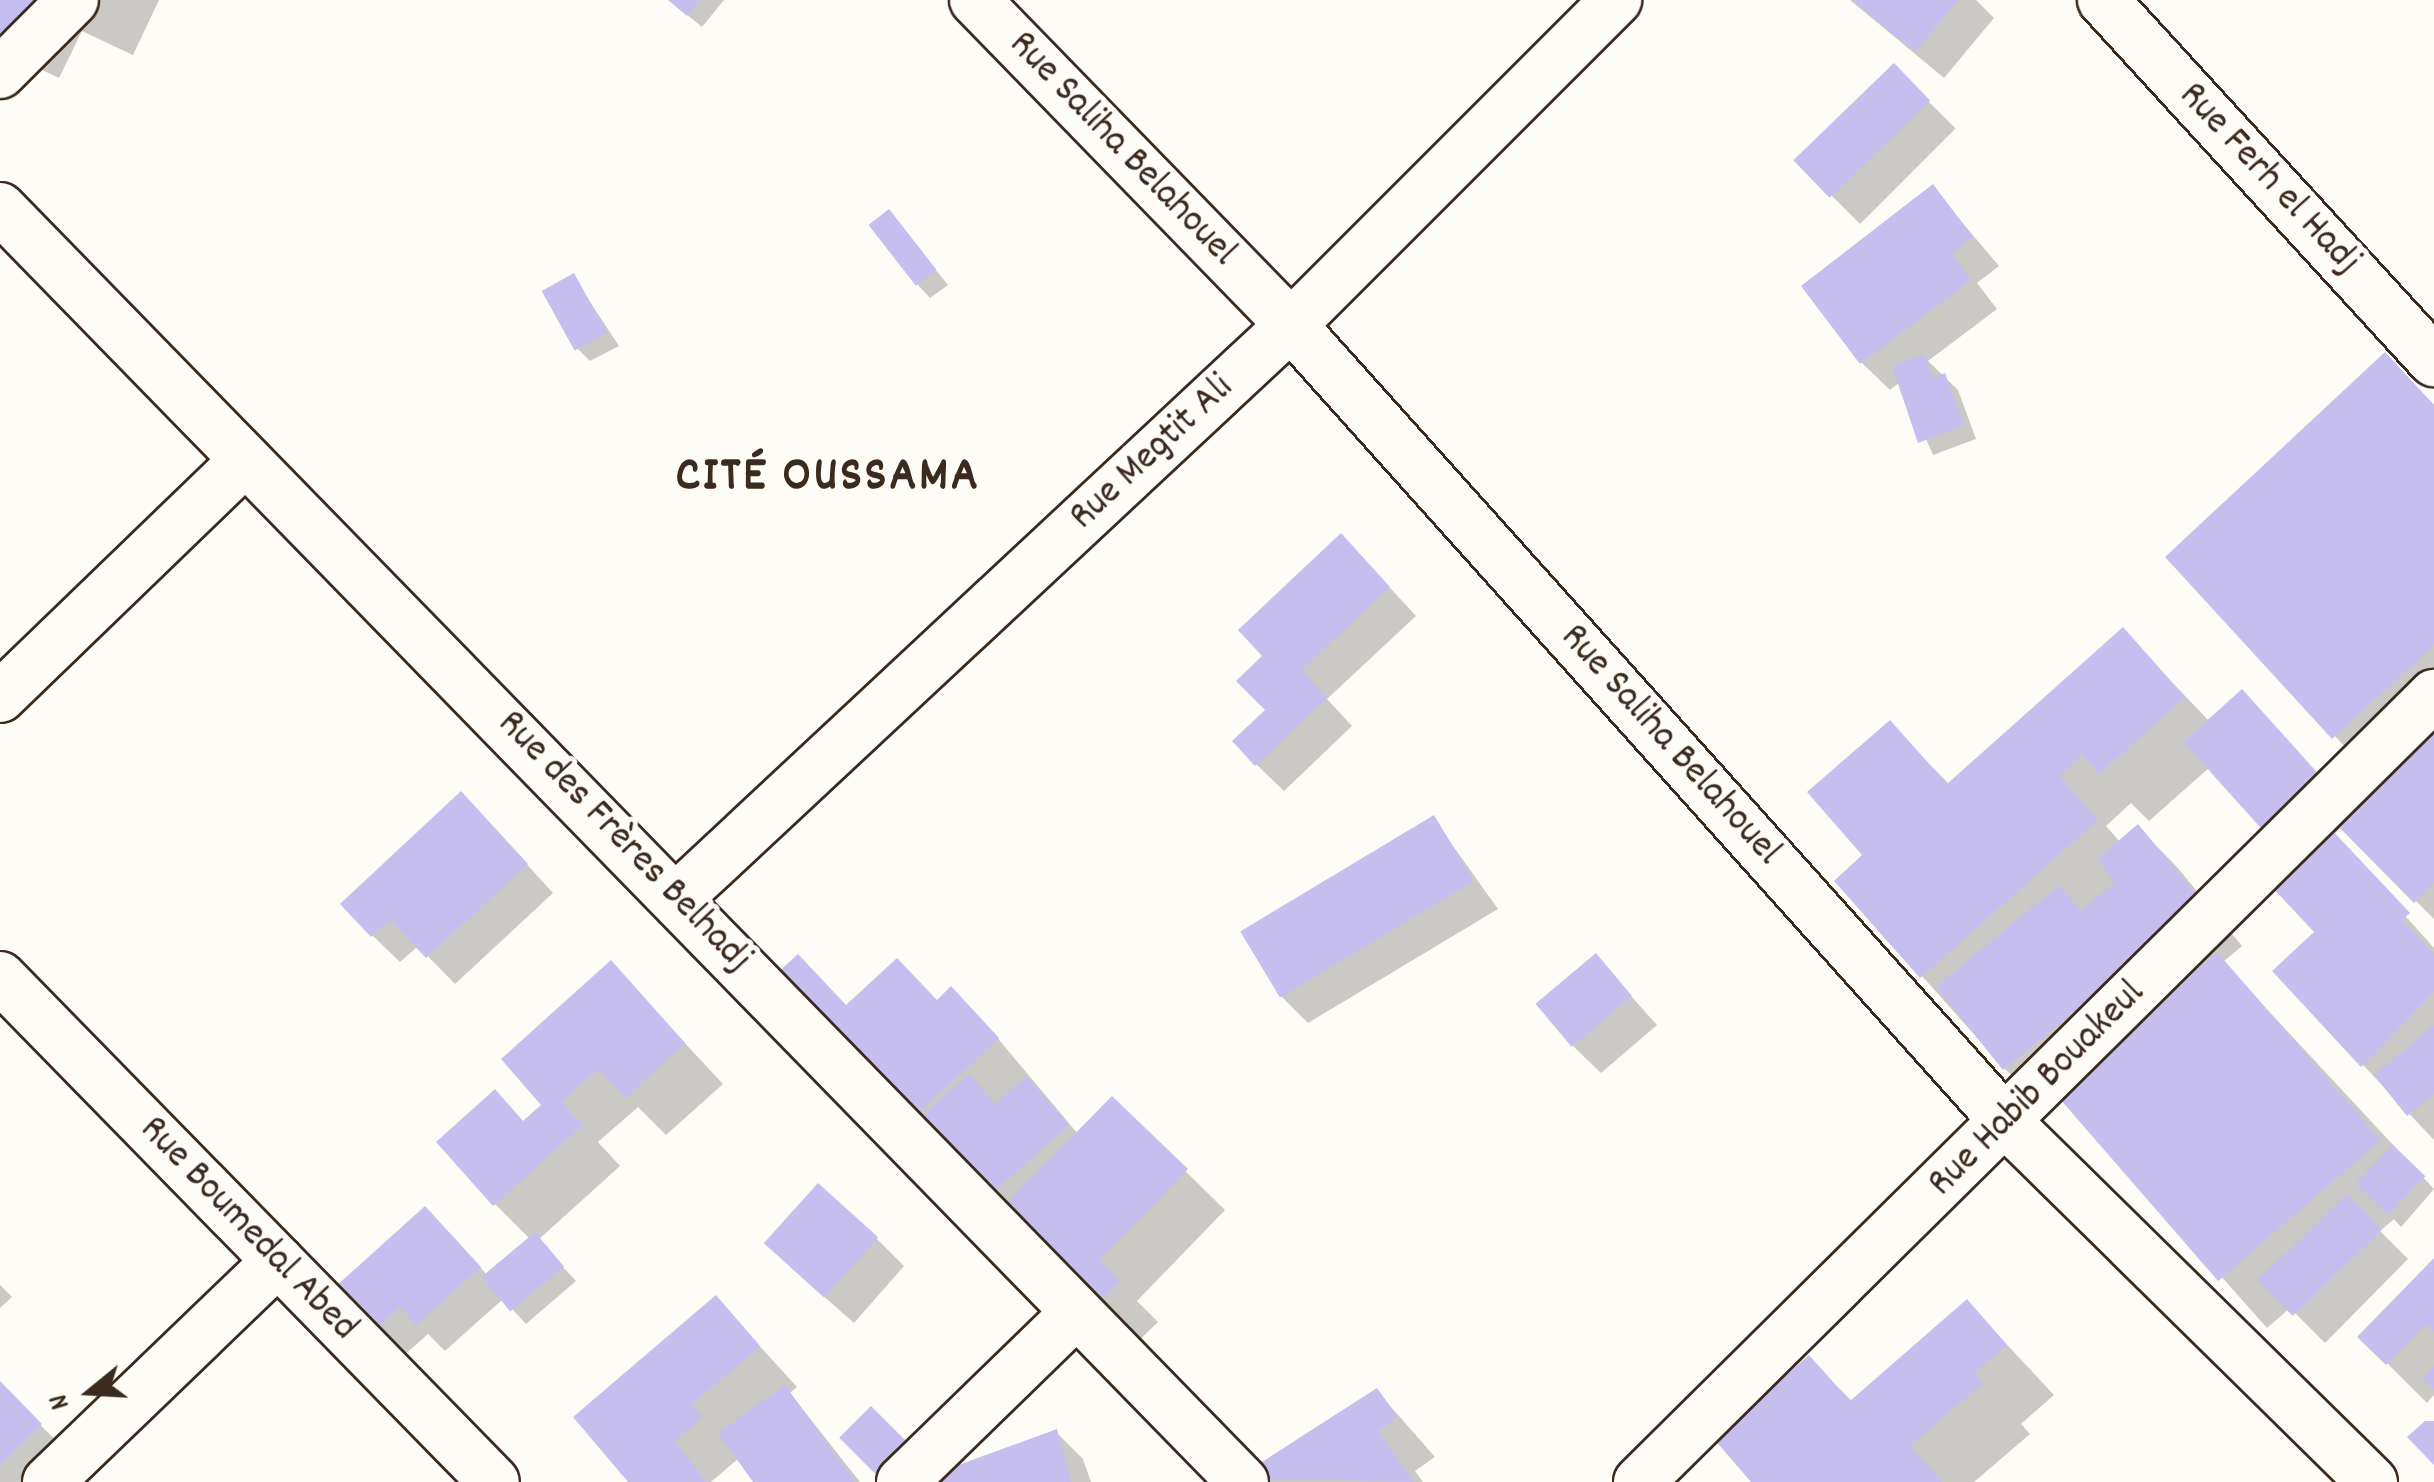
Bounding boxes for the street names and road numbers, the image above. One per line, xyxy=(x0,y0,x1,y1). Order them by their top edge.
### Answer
street label: Rue Saliha Belahouel xyxy=(997,22,1245,278)
street label: Rue Ferh el Hadj xyxy=(2167,74,2369,286)
street label: Rue Megtit Ali xyxy=(1061,366,1245,542)
street label: Rue Saliha Belahouel xyxy=(1548,615,1790,877)
street label: Rue des Frères Belhadj xyxy=(485,702,761,984)
street label: Rue Habib Bouakeul xyxy=(1919,971,2157,1209)
street label: Rue Boumedal Abed xyxy=(128,1107,366,1353)

